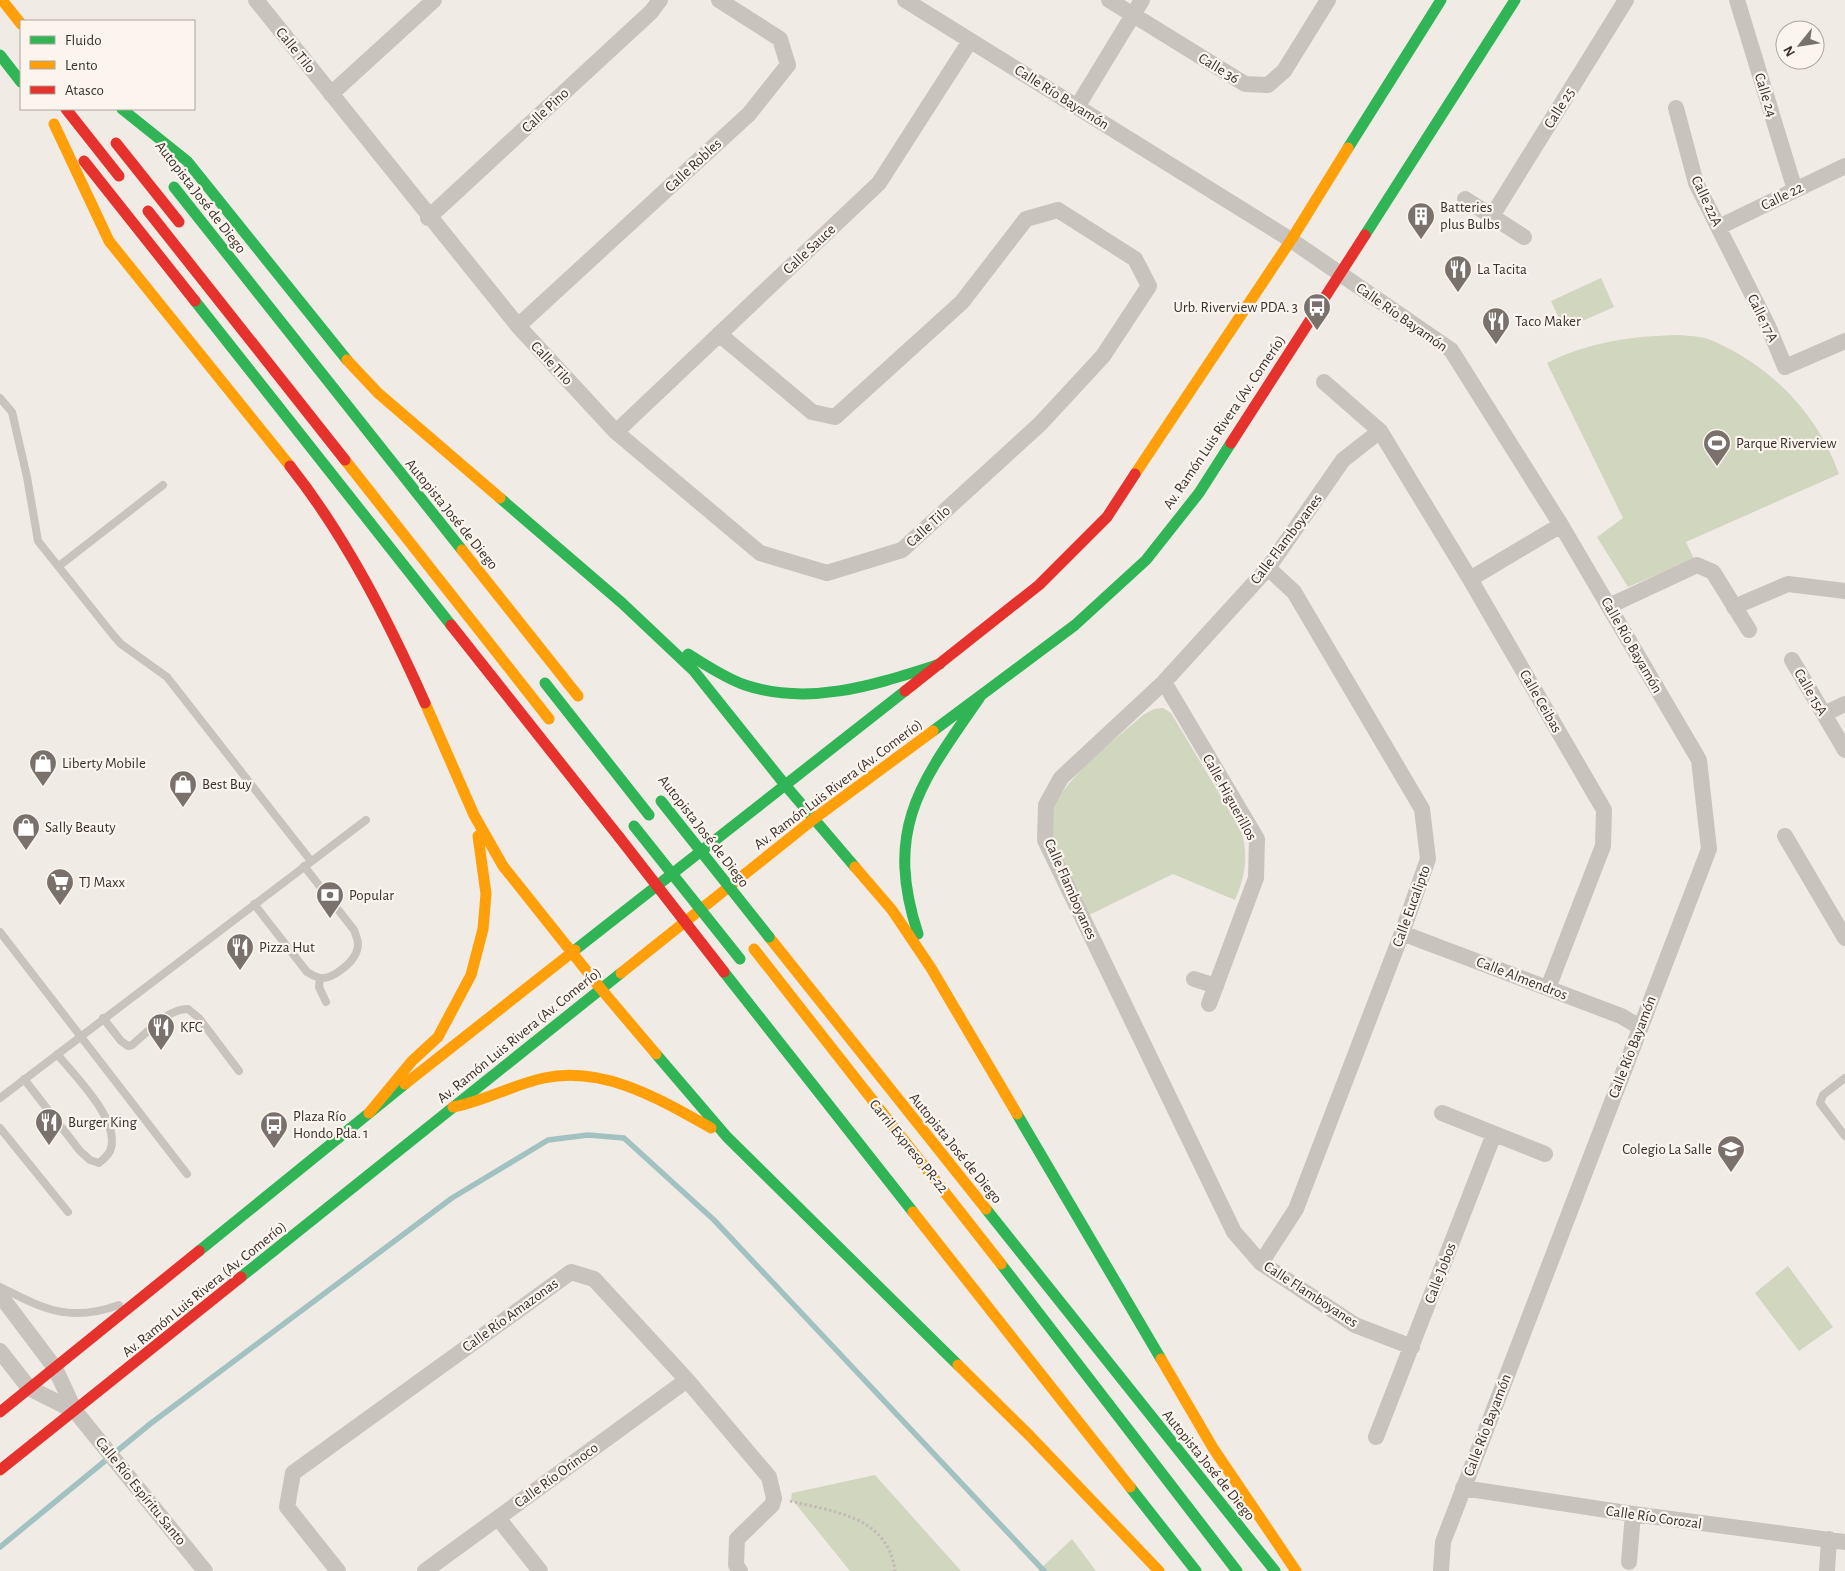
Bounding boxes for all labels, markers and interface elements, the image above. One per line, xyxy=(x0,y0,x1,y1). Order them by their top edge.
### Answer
legend xyxy=(20,20,195,110)
north arrow xyxy=(1775,20,1825,70)
street label: Calle Tilo xyxy=(273,25,318,76)
text: Fluido xyxy=(65,33,102,48)
text: N xyxy=(1781,43,1798,59)
street label: Calle 36 xyxy=(1196,50,1242,86)
text: Lento xyxy=(65,58,98,73)
street label: Calle Río Bayamón xyxy=(1012,62,1112,132)
street label: Calle 24 xyxy=(1752,71,1779,119)
text: Atasco xyxy=(65,83,104,98)
street label: Calle Pino xyxy=(519,85,572,136)
street label: Calle 25 xyxy=(1541,85,1578,131)
street label: Calle Robles xyxy=(662,136,724,195)
street label: Autopista José de Diego xyxy=(152,138,249,256)
street label: Calle 22A xyxy=(1688,174,1725,229)
street label: Calle 22 xyxy=(1759,180,1806,213)
place label: Batteries plus Bulbs xyxy=(1440,200,1500,232)
building icon: Batteries plus Bulbs xyxy=(1406,201,1436,240)
street label: Calle Sauce xyxy=(780,221,838,277)
restaurant icon: La Tacita xyxy=(1443,254,1473,293)
place label: La Tacita xyxy=(1477,262,1527,277)
street label: Calle Río Bayamón xyxy=(1353,280,1450,355)
bus stop icon: Urb. Riverview PDA. 3 xyxy=(1302,292,1332,331)
street label: Calle 17A xyxy=(1744,292,1781,345)
place label: Urb. Riverview PDA. 3 xyxy=(1174,300,1298,315)
restaurant icon: Taco Maker xyxy=(1481,306,1511,345)
place label: Taco Maker xyxy=(1515,314,1581,329)
street label: Av. Ramón Luis Rivera (Av. Comerío) xyxy=(1160,333,1288,512)
street label: Calle Tilo xyxy=(528,339,575,388)
sports icon: Parque Riverview xyxy=(1702,428,1732,467)
place label: Parque Riverview xyxy=(1736,436,1837,451)
street label: Autopista José de Diego xyxy=(403,456,501,572)
street label: Calle Flamboyanes xyxy=(1248,491,1325,587)
street label: Calle Tilo xyxy=(903,503,953,550)
street label: Calle Río Bayamón xyxy=(1598,595,1665,696)
street label: Calle 15A xyxy=(1791,666,1830,719)
street label: Calle Ceibas xyxy=(1517,667,1565,735)
street label: Av. Ramón Luis Rivera (Av. Comerío) xyxy=(751,716,925,853)
shop icon: Liberty Mobile xyxy=(28,748,58,787)
street label: Calle Higuerillos xyxy=(1200,752,1259,843)
place label: Liberty Mobile xyxy=(62,756,146,771)
shop icon: Best Buy xyxy=(168,769,198,808)
street label: Autopista José de Diego xyxy=(655,772,752,890)
place label: Best Buy xyxy=(202,777,252,792)
shop icon: Sally Beauty xyxy=(11,812,41,851)
place label: Sally Beauty xyxy=(45,820,116,835)
street label: Calle Flamboyanes xyxy=(1042,837,1099,942)
street label: Calle Eucalipto xyxy=(1390,863,1433,949)
supermarket icon: TJ Maxx xyxy=(45,867,75,906)
place label: TJ Maxx xyxy=(79,875,126,890)
bank icon: Popular xyxy=(315,880,345,919)
place label: Popular xyxy=(349,888,394,903)
restaurant icon: Pizza Hut xyxy=(225,932,255,971)
place label: Pizza Hut xyxy=(259,940,315,955)
street label: Calle Almendros xyxy=(1474,954,1569,1003)
street label: Av. Ramón Luis Rivera (Av. Comerío) xyxy=(434,965,604,1106)
street label: Calle Río Bayamón xyxy=(1606,994,1659,1100)
restaurant icon: KFC xyxy=(146,1012,176,1051)
place label: KFC xyxy=(180,1020,203,1035)
street label: Autopista José de Diego xyxy=(907,1090,1005,1206)
street label: Carril Expreso PR-22 xyxy=(866,1097,951,1196)
restaurant icon: Burger King xyxy=(34,1107,64,1146)
place label: Plaza Río Hondo Pda. 1 xyxy=(293,1109,368,1141)
bus stop icon: Plaza Río Hondo Pda. 1 xyxy=(259,1110,289,1149)
place label: Burger King xyxy=(68,1115,138,1130)
school or university icon: Colegio La Salle xyxy=(1716,1134,1746,1173)
place label: Colegio La Salle xyxy=(1622,1142,1712,1157)
street label: Av. Ramón Luis Rivera (Av. Comerío) xyxy=(119,1219,289,1360)
street label: Calle Jobos xyxy=(1422,1241,1459,1306)
street label: Calle Flamboyanes xyxy=(1261,1259,1360,1330)
street label: Calle Río Amazonas xyxy=(460,1276,561,1355)
street label: Calle Río Bayamón xyxy=(1461,1372,1514,1478)
street label: Autopista José de Diego xyxy=(1160,1407,1258,1523)
street label: Calle Río Espíritu Santo xyxy=(93,1435,189,1548)
street label: Calle Río Orinoco xyxy=(512,1440,601,1511)
street label: Calle Río Corozal xyxy=(1605,1503,1703,1532)

